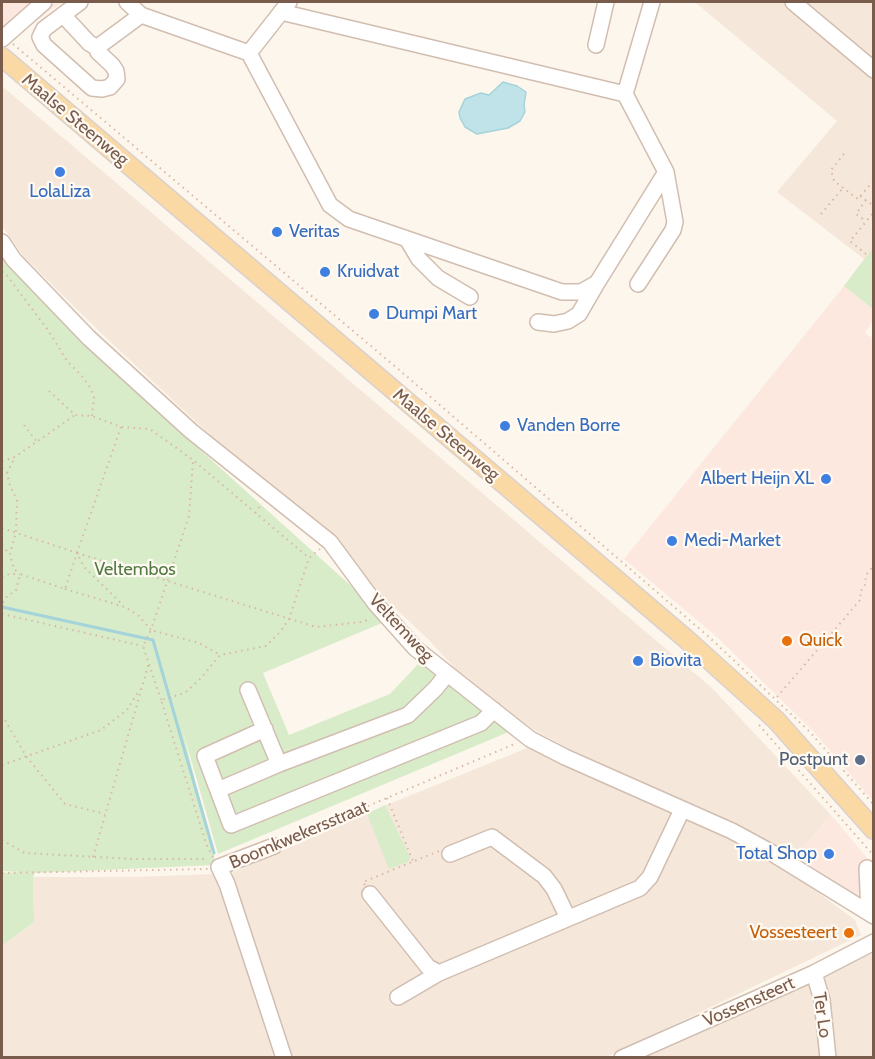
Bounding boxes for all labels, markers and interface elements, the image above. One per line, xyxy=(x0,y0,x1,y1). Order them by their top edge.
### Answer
street label: Maalse Steenweg xyxy=(17,69,133,171)
marker: LolaLiza xyxy=(53,165,67,179)
place label: LolaLiza xyxy=(29,181,91,203)
place label: Veritas xyxy=(289,221,340,243)
marker: Veritas xyxy=(270,225,284,239)
place label: Kruidvat xyxy=(337,261,399,283)
marker: Kruidvat xyxy=(318,265,332,279)
place label: Dumpi Mart xyxy=(386,303,477,325)
marker: Dumpi Mart xyxy=(367,307,381,321)
street label: Maalse Steenweg xyxy=(388,384,504,486)
place label: Vanden Borre xyxy=(517,415,620,437)
marker: Vanden Borre xyxy=(498,419,512,433)
place label: Albert Heijn XL xyxy=(701,468,814,490)
marker: Albert Heijn XL xyxy=(819,472,833,486)
place label: Medi-Market xyxy=(684,530,781,552)
marker: Medi-Market xyxy=(665,534,679,548)
park label: Veltembos xyxy=(94,559,176,581)
street label: Veltemweg xyxy=(364,589,438,667)
place label: Quick xyxy=(799,630,842,652)
marker: Quick xyxy=(780,634,794,648)
place label: Biovita xyxy=(650,650,702,672)
marker: Biovita xyxy=(631,654,645,668)
place label: Postpunt xyxy=(779,749,848,771)
marker: Postpunt xyxy=(853,753,867,767)
street label: Boomkwekersstraat xyxy=(226,796,372,874)
place label: Total Shop xyxy=(736,843,817,865)
marker: Total Shop xyxy=(822,847,836,861)
place label: Vossesteert xyxy=(749,922,837,944)
marker: Vossesteert xyxy=(842,926,856,940)
street label: Vossensteert xyxy=(700,972,798,1032)
street label: Ter Lo xyxy=(808,991,836,1039)

